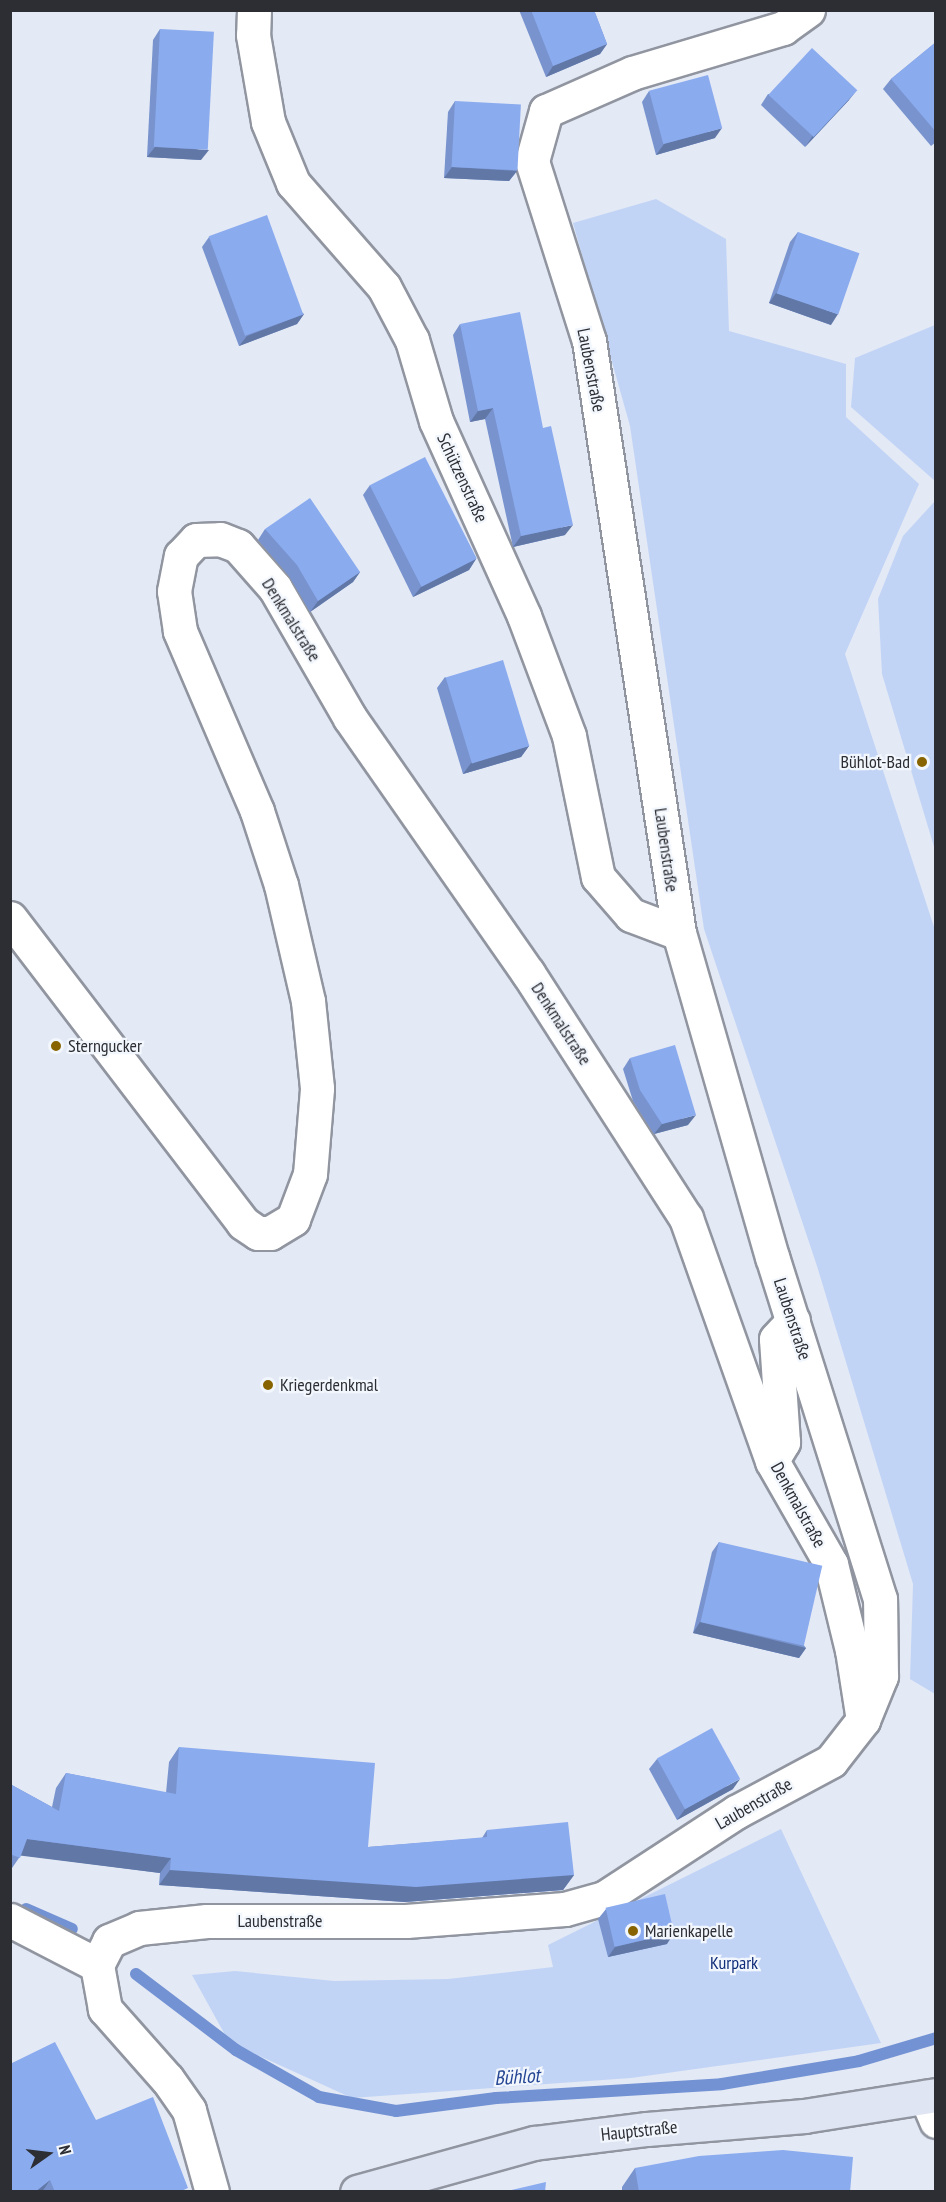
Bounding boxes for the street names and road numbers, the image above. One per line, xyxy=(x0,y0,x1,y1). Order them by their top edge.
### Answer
street label: Laubenstraße xyxy=(572,326,610,414)
street label: Schützenstraße xyxy=(432,430,492,526)
street label: Denkmalstraße xyxy=(257,574,325,666)
street label: Laubenstraße xyxy=(649,807,683,893)
street label: Denkmalstraße xyxy=(526,979,596,1069)
street label: Laubenstraße xyxy=(769,1275,815,1363)
street label: Denkmalstraße xyxy=(766,1459,830,1551)
street label: Laubenstraße xyxy=(712,1773,796,1835)
street label: Laubenstraße xyxy=(238,1910,322,1932)
street label: Hauptstraße xyxy=(600,2116,678,2146)

